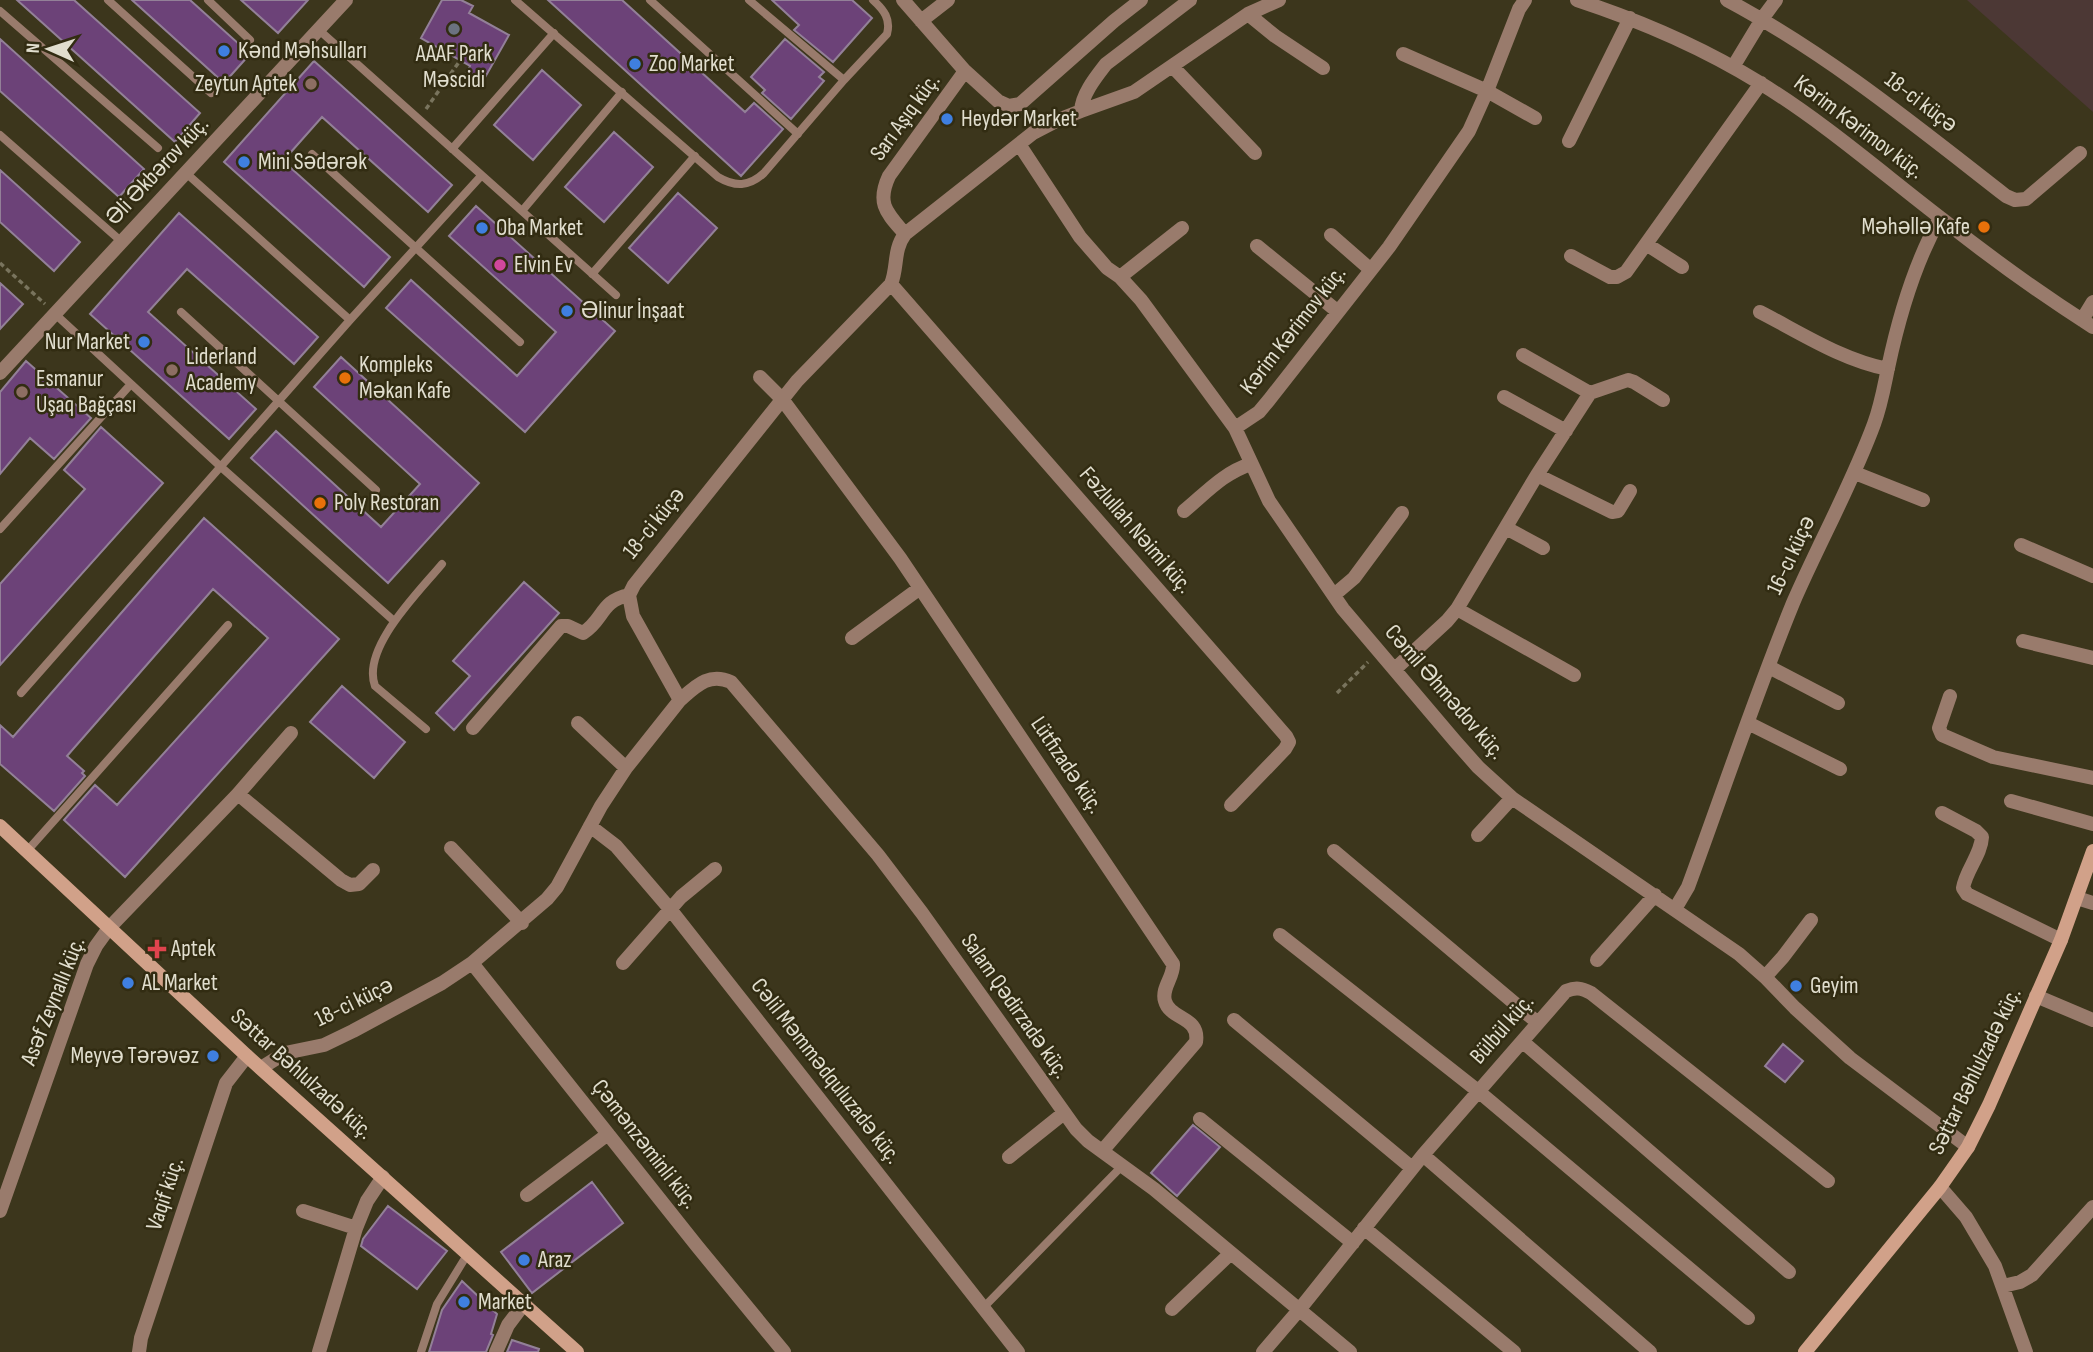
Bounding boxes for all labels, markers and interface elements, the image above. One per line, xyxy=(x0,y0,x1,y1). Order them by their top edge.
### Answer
north arrow xyxy=(14,14,84,84)
marker: AAAF Park Məscidi xyxy=(446,21,462,37)
place label: Kənd Məhsulları xyxy=(238,37,367,65)
place label: AAAF Park Məscidi xyxy=(415,40,493,94)
text: N xyxy=(22,43,45,54)
marker: Kənd Məhsulları xyxy=(216,43,232,59)
place label: Zoo Market xyxy=(649,50,735,78)
marker: Zoo Market xyxy=(627,56,643,72)
street label: 18-ci küçə xyxy=(1879,66,1963,138)
street label: Sarı Aşıq küç. xyxy=(864,68,946,166)
street label: Kərim Kərimov küç. xyxy=(1788,69,1930,185)
place label: Zeytun Aptek xyxy=(195,70,297,98)
marker: Zeytun Aptek xyxy=(303,76,319,92)
place label: Heydər Market xyxy=(961,105,1077,133)
street label: Əli Əkbərov küç. xyxy=(99,111,215,231)
marker: Heydər Market xyxy=(939,111,955,127)
place label: Mini Sədərək xyxy=(258,148,367,176)
marker: Mini Sədərək xyxy=(236,154,252,170)
place label: Məhəllə Kafe xyxy=(1861,213,1970,241)
place label: Oba Market xyxy=(496,214,583,242)
marker: Məhəllə Kafe xyxy=(1976,219,1992,235)
marker: Oba Market xyxy=(474,220,490,236)
place label: Elvin Ev xyxy=(514,251,573,279)
marker: Elvin Ev xyxy=(492,257,508,273)
street label: Kərim Kərimov küç. xyxy=(1234,260,1352,400)
place label: Əlinur İnşaat xyxy=(581,297,684,325)
marker: Əlinur İnşaat xyxy=(559,303,575,319)
place label: Nur Market xyxy=(45,328,130,356)
marker: Nur Market xyxy=(136,334,152,350)
place label: Liderland Academy xyxy=(185,343,257,397)
place label: Kompleks Məkan Kafe xyxy=(359,351,451,405)
marker: Liderland Academy xyxy=(164,362,180,378)
place label: Esmanur Uşaq Bağçası xyxy=(36,365,136,419)
marker: Kompleks Məkan Kafe xyxy=(337,370,353,386)
marker: Esmanur Uşaq Bağçası xyxy=(14,384,30,400)
street label: Fəzlullah Nəimi küç. xyxy=(1073,461,1199,599)
street label: 18-ci küçə xyxy=(617,482,691,564)
place label: Poly Restoran xyxy=(334,489,439,517)
marker: Poly Restoran xyxy=(312,495,328,511)
street label: 16-cı küçə xyxy=(1761,511,1821,599)
street label: Cəmil Əhmədov küç. xyxy=(1379,619,1511,765)
street label: Lütfizadə küç. xyxy=(1024,711,1110,819)
street label: Salam Qədirzadə küç. xyxy=(955,928,1075,1084)
street label: Asəf Zeynallı küç. xyxy=(14,933,91,1070)
place label: Aptek xyxy=(170,935,216,963)
marker: Aptek xyxy=(149,941,165,957)
place label: AL Market xyxy=(141,969,218,997)
street label: 18-ci küçə xyxy=(310,971,398,1033)
place label: Geyim xyxy=(1810,972,1859,1000)
street label: Cəlil Məmmədquluzadə küç. xyxy=(745,973,907,1169)
marker: AL Market xyxy=(120,975,136,991)
marker: Geyim xyxy=(1788,978,1804,994)
street label: Səttar Bəhlulzadə küç. xyxy=(1922,983,2028,1159)
street label: Bülbül küç. xyxy=(1464,988,1540,1070)
street label: Səttar Bəhlulzadə küç. xyxy=(225,1003,379,1145)
place label: Meyvə Tərəvəz xyxy=(71,1042,199,1070)
marker: Meyvə Tərəvəz xyxy=(205,1048,221,1064)
street label: Çəmənzəminli küç. xyxy=(586,1074,704,1214)
street label: Vaqif küç. xyxy=(140,1154,190,1234)
place label: Araz xyxy=(537,1246,572,1274)
marker: Araz xyxy=(516,1252,532,1268)
place label: Market xyxy=(478,1288,532,1316)
marker: Market xyxy=(456,1294,472,1310)

